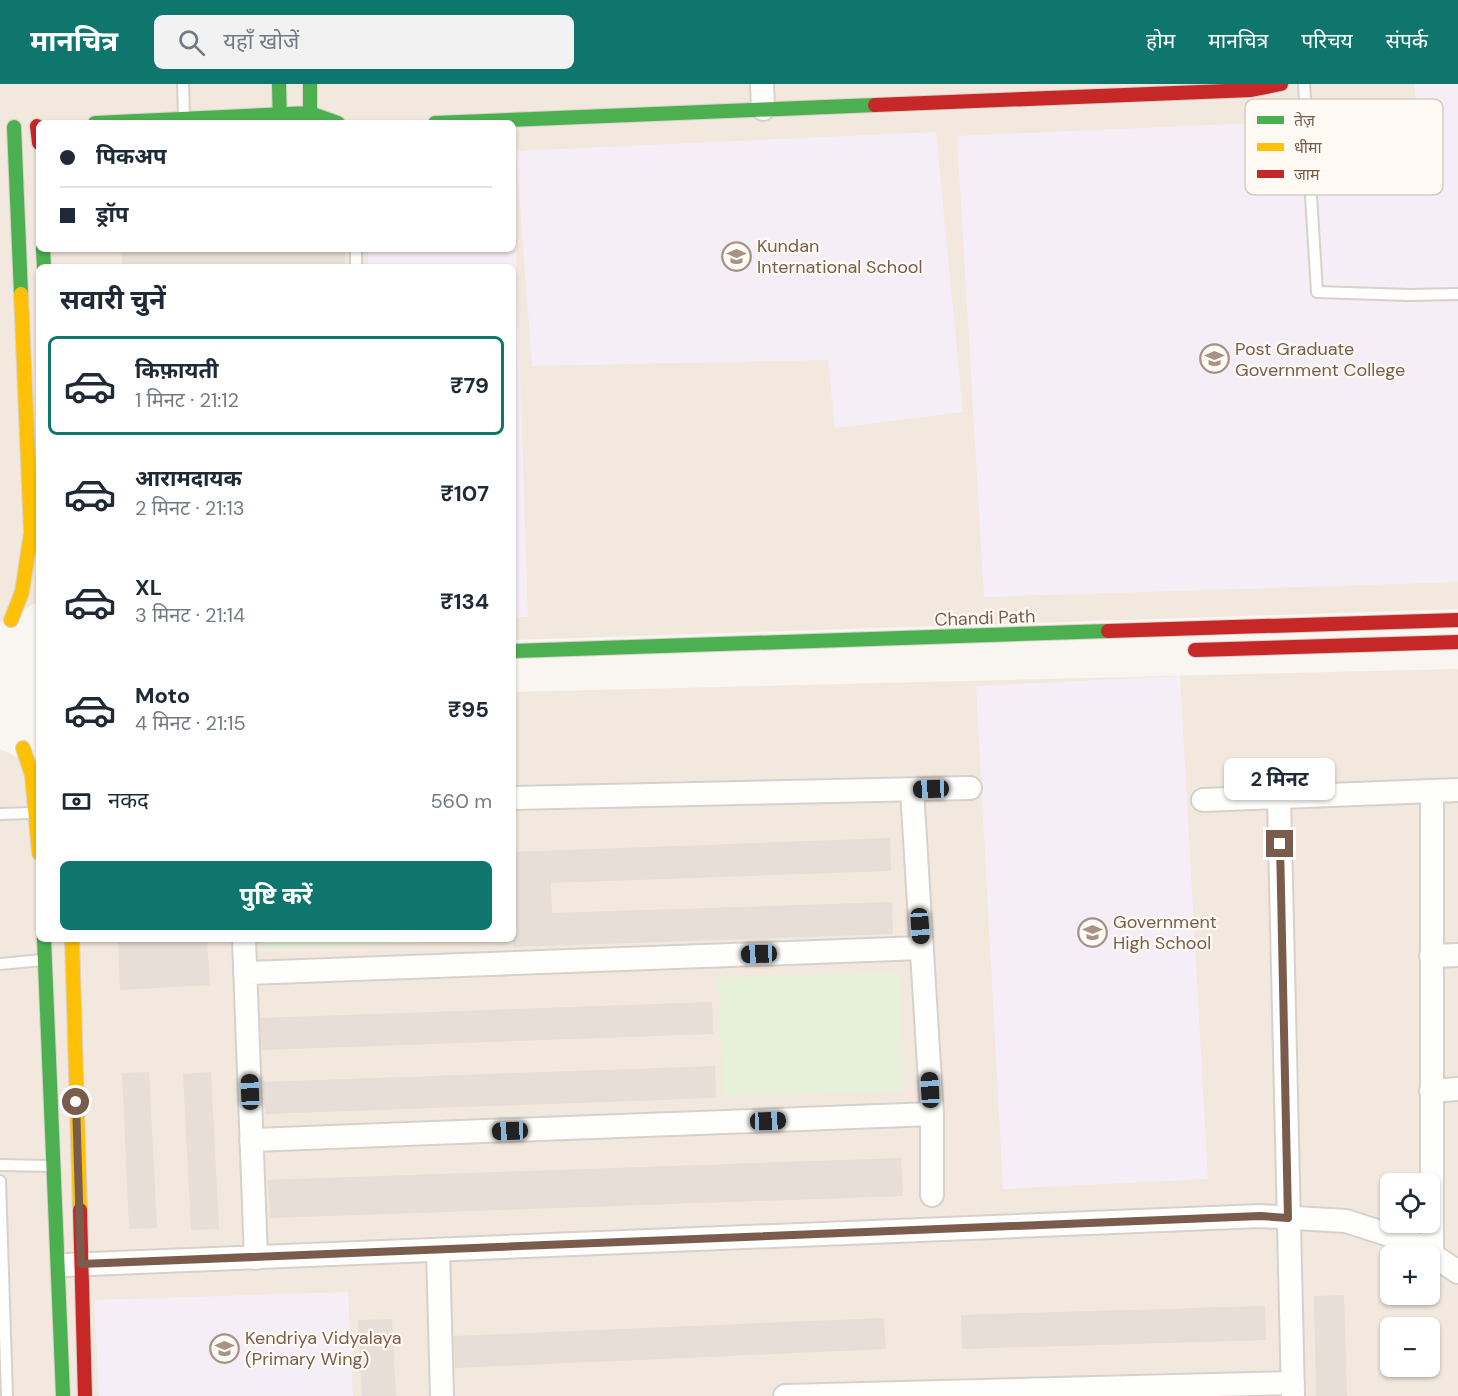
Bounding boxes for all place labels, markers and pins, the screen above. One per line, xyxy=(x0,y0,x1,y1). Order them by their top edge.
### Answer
place label: Kundan International School xyxy=(757,234,923,279)
school or university icon: Kundan International School xyxy=(720,240,752,272)
place label: Post Graduate Government College xyxy=(1235,337,1405,382)
school or university icon: Post Graduate Government College xyxy=(1198,343,1230,375)
place label: Government High School xyxy=(1113,910,1217,955)
school or university icon: Government High School xyxy=(1076,916,1108,948)
place label: Kendriya Vidyalaya (Primary Wing) xyxy=(245,1326,401,1371)
school or university icon: Kendriya Vidyalaya (Primary Wing) xyxy=(208,1332,240,1364)

